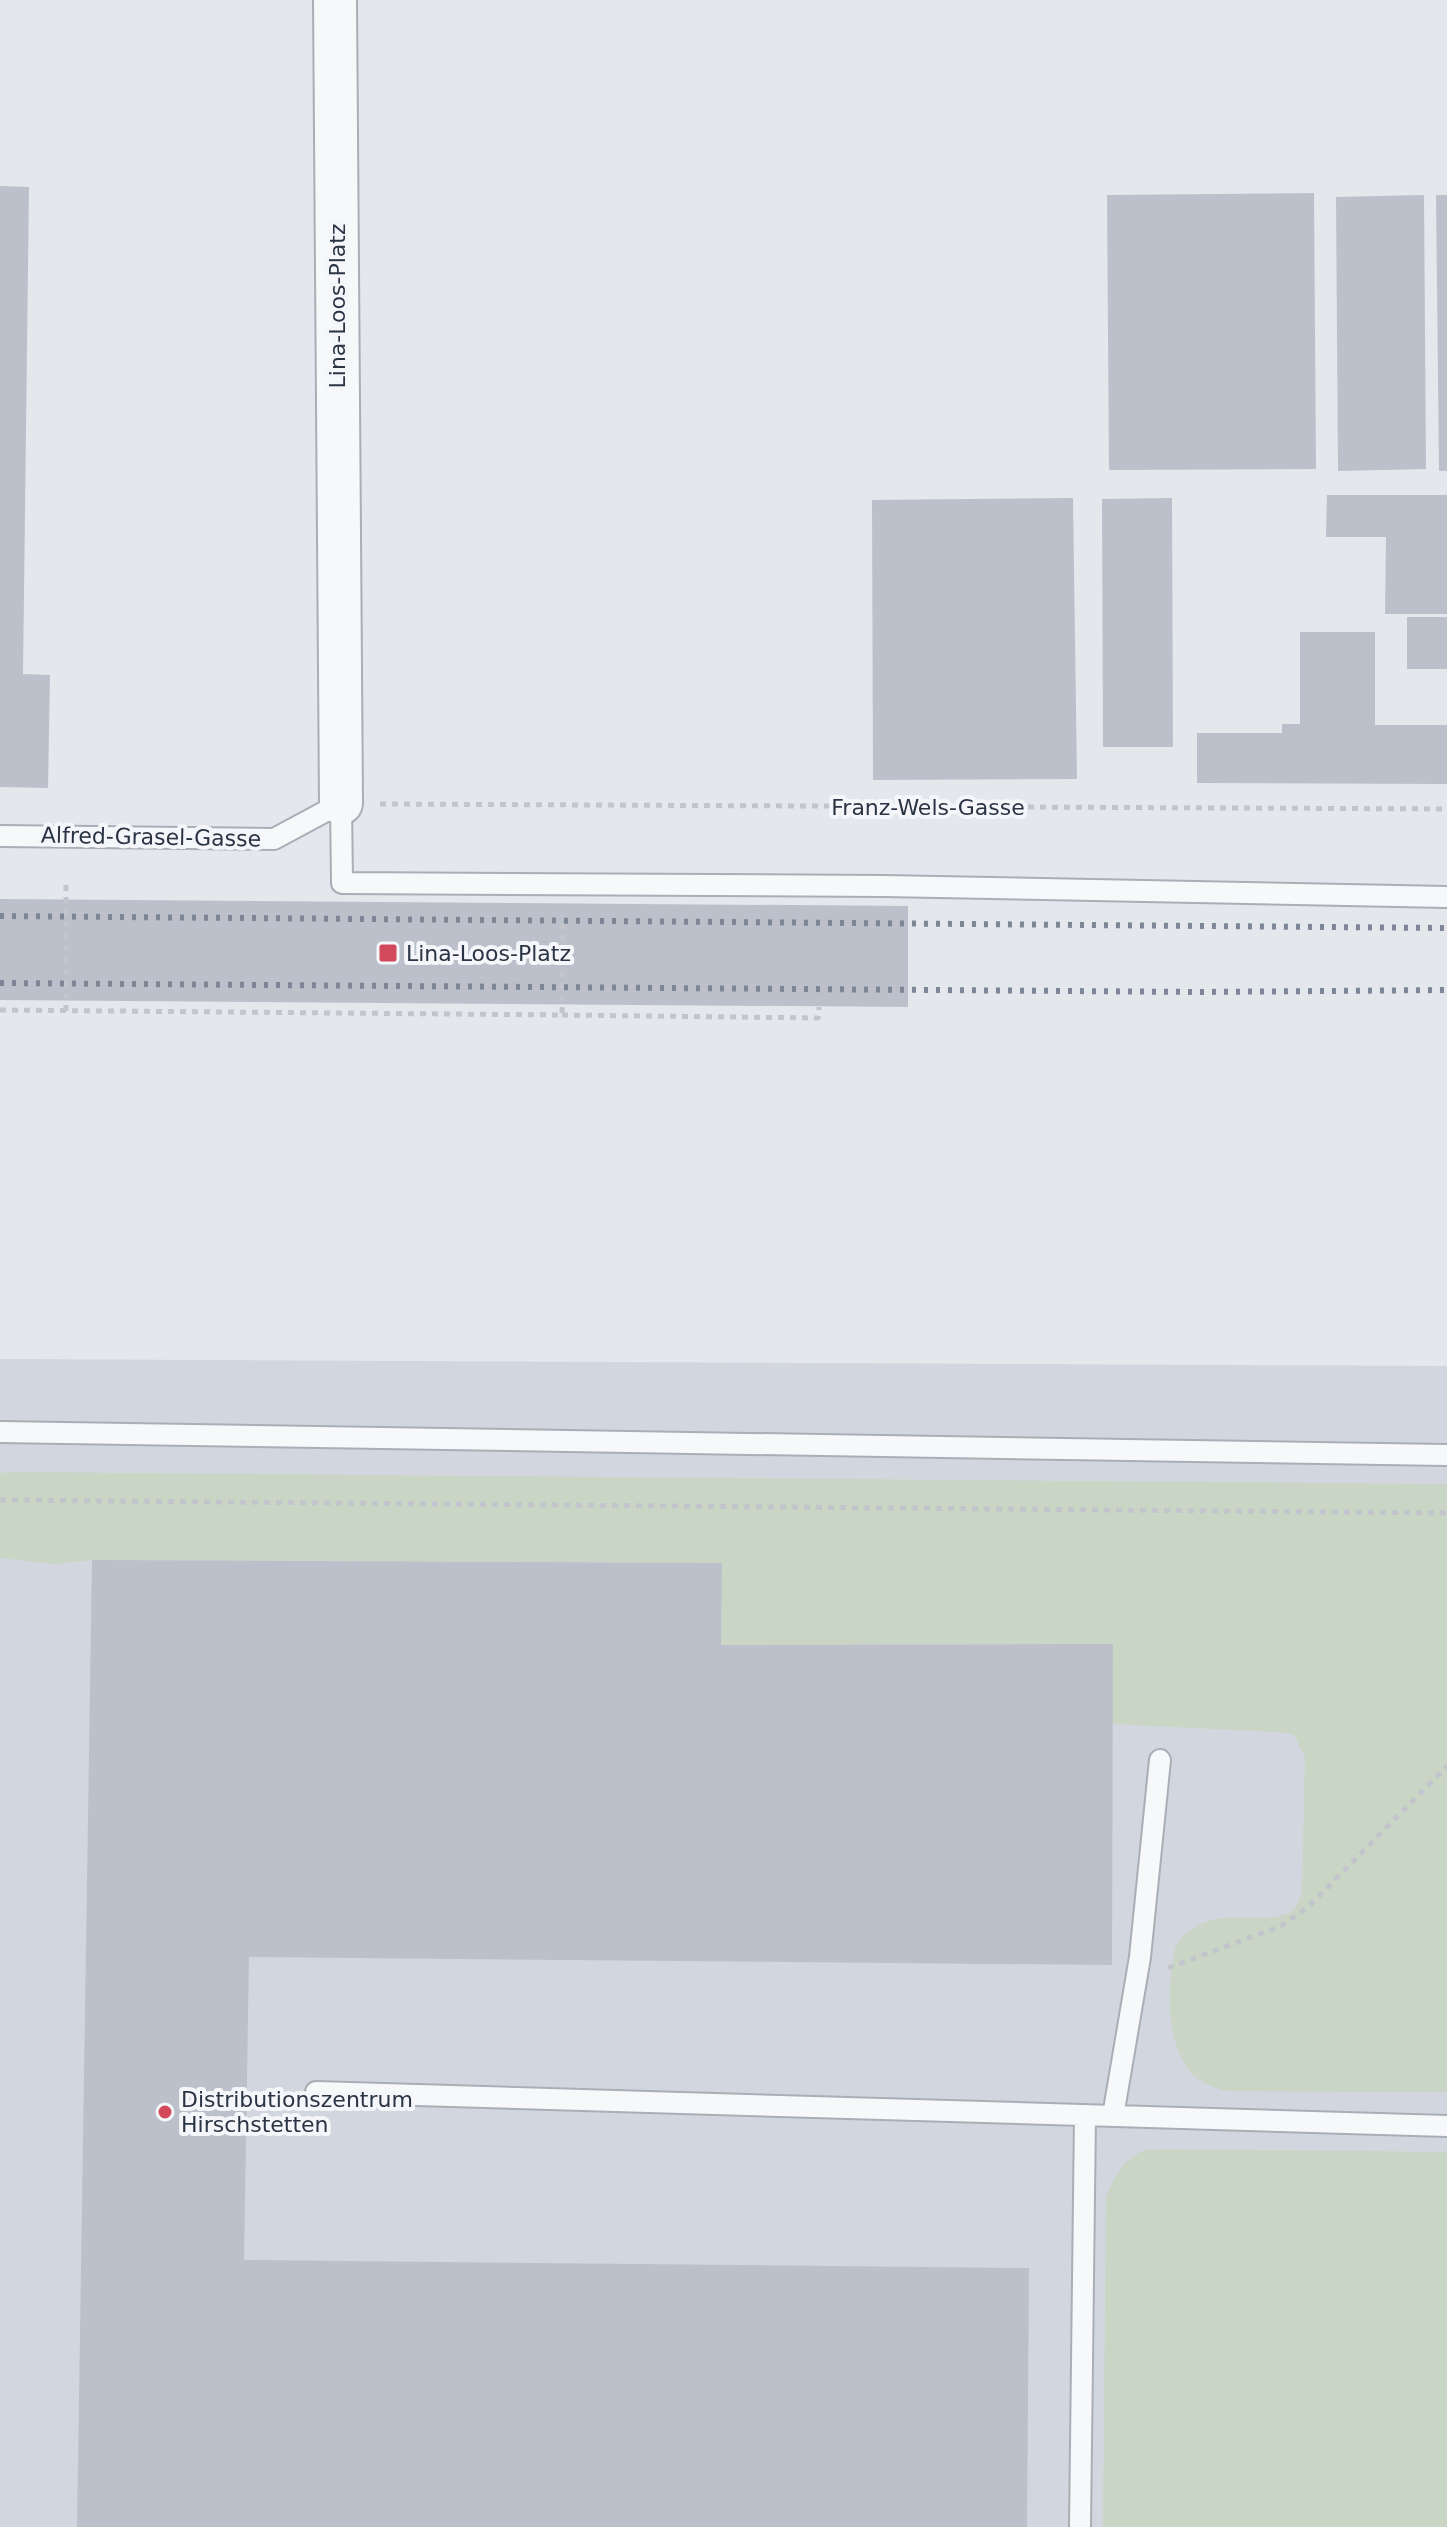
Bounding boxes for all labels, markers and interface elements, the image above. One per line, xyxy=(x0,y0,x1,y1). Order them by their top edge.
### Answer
street label: Lina-Loos-Platz xyxy=(325,224,350,388)
street label: Franz-Wels-Gasse xyxy=(831,795,1025,820)
street label: Alfred-Grasel-Gasse xyxy=(41,823,261,851)
place label: Lina-Loos-Platz xyxy=(406,941,571,966)
marker: Lina-Loos-Platz xyxy=(377,942,399,964)
place label: Distributionszentrum Hirschstetten xyxy=(181,2087,413,2137)
marker: Distributionszentrum Hirschstetten xyxy=(156,2103,174,2121)

